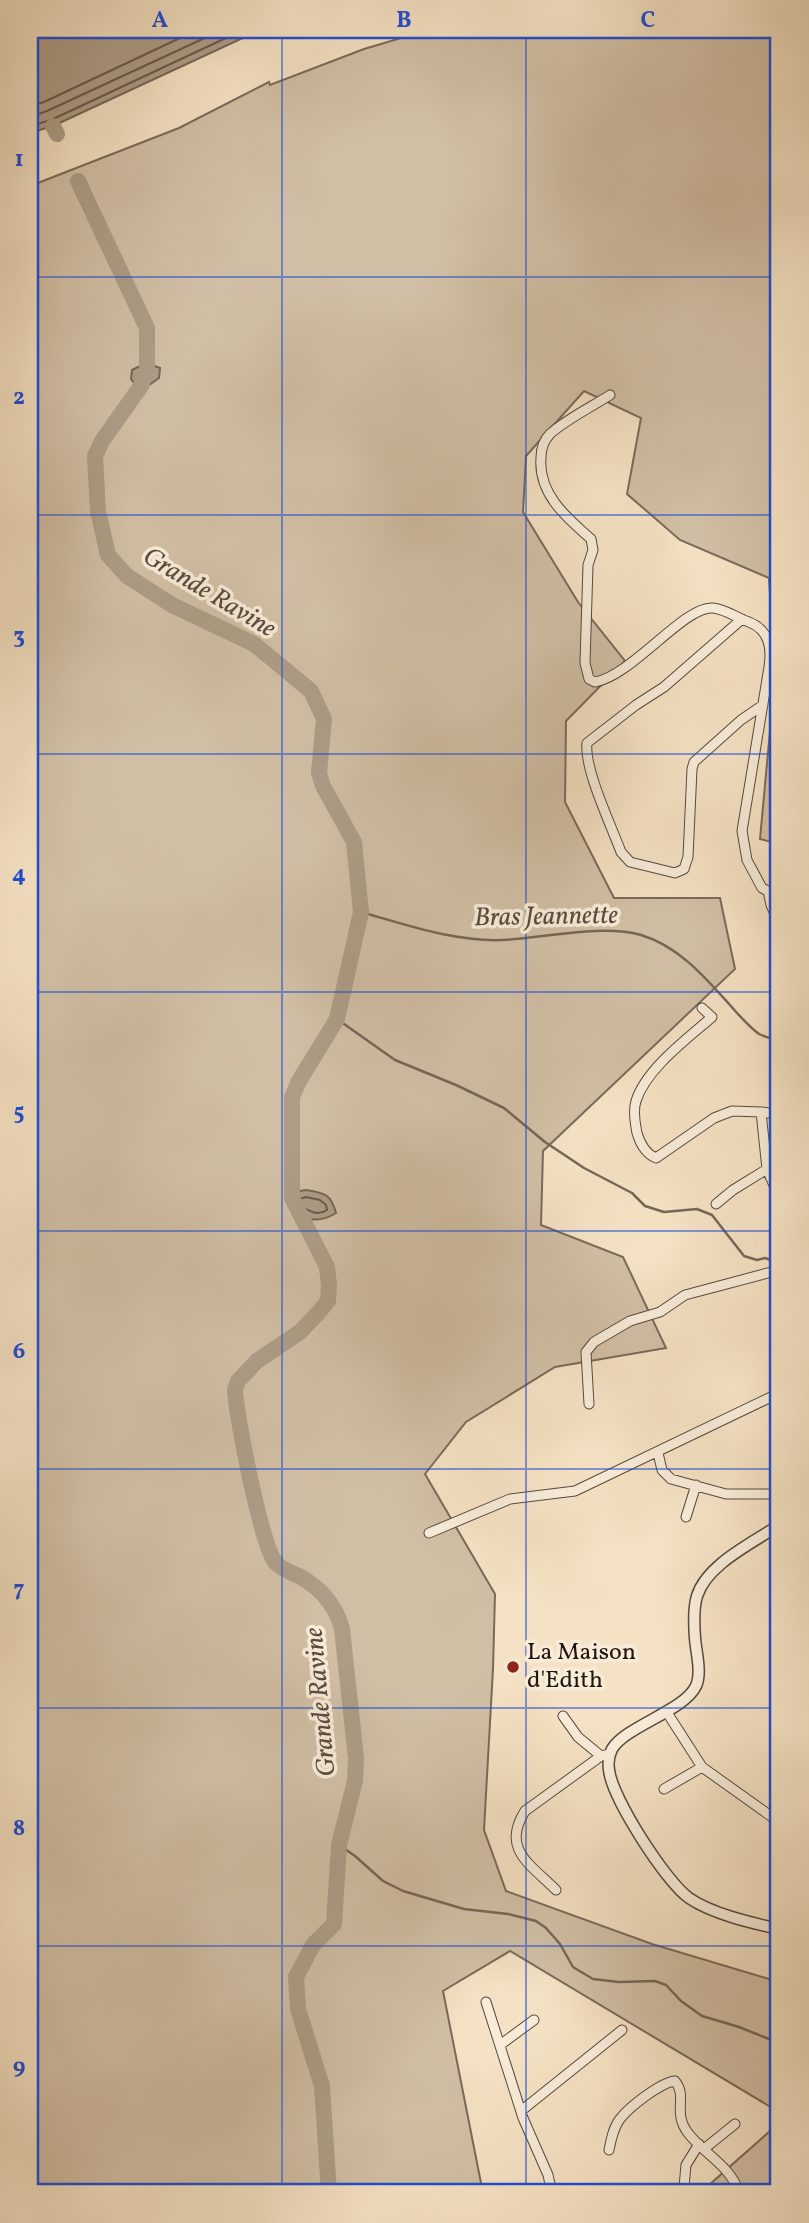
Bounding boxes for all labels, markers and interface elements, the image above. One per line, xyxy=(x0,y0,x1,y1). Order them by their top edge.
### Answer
text: A xyxy=(152,5,168,37)
text: B xyxy=(396,5,412,37)
text: C xyxy=(641,5,655,37)
text: 1 xyxy=(14,144,24,176)
text: 2 xyxy=(13,382,25,414)
water label: Grande Ravine xyxy=(136,539,283,647)
text: 3 xyxy=(13,621,25,653)
text: 4 xyxy=(12,859,26,891)
water label: Bras Jeannette xyxy=(474,898,619,936)
text: 5 xyxy=(13,1097,25,1129)
text: 6 xyxy=(13,1336,25,1368)
text: 7 xyxy=(14,1574,25,1606)
water label: Grande Ravine xyxy=(297,1626,345,1778)
place label: La Maison d'Edith xyxy=(527,1636,636,1698)
marker: La Maison d'Edith xyxy=(505,1659,521,1675)
text: 8 xyxy=(13,1813,25,1845)
text: 9 xyxy=(13,2051,25,2083)

